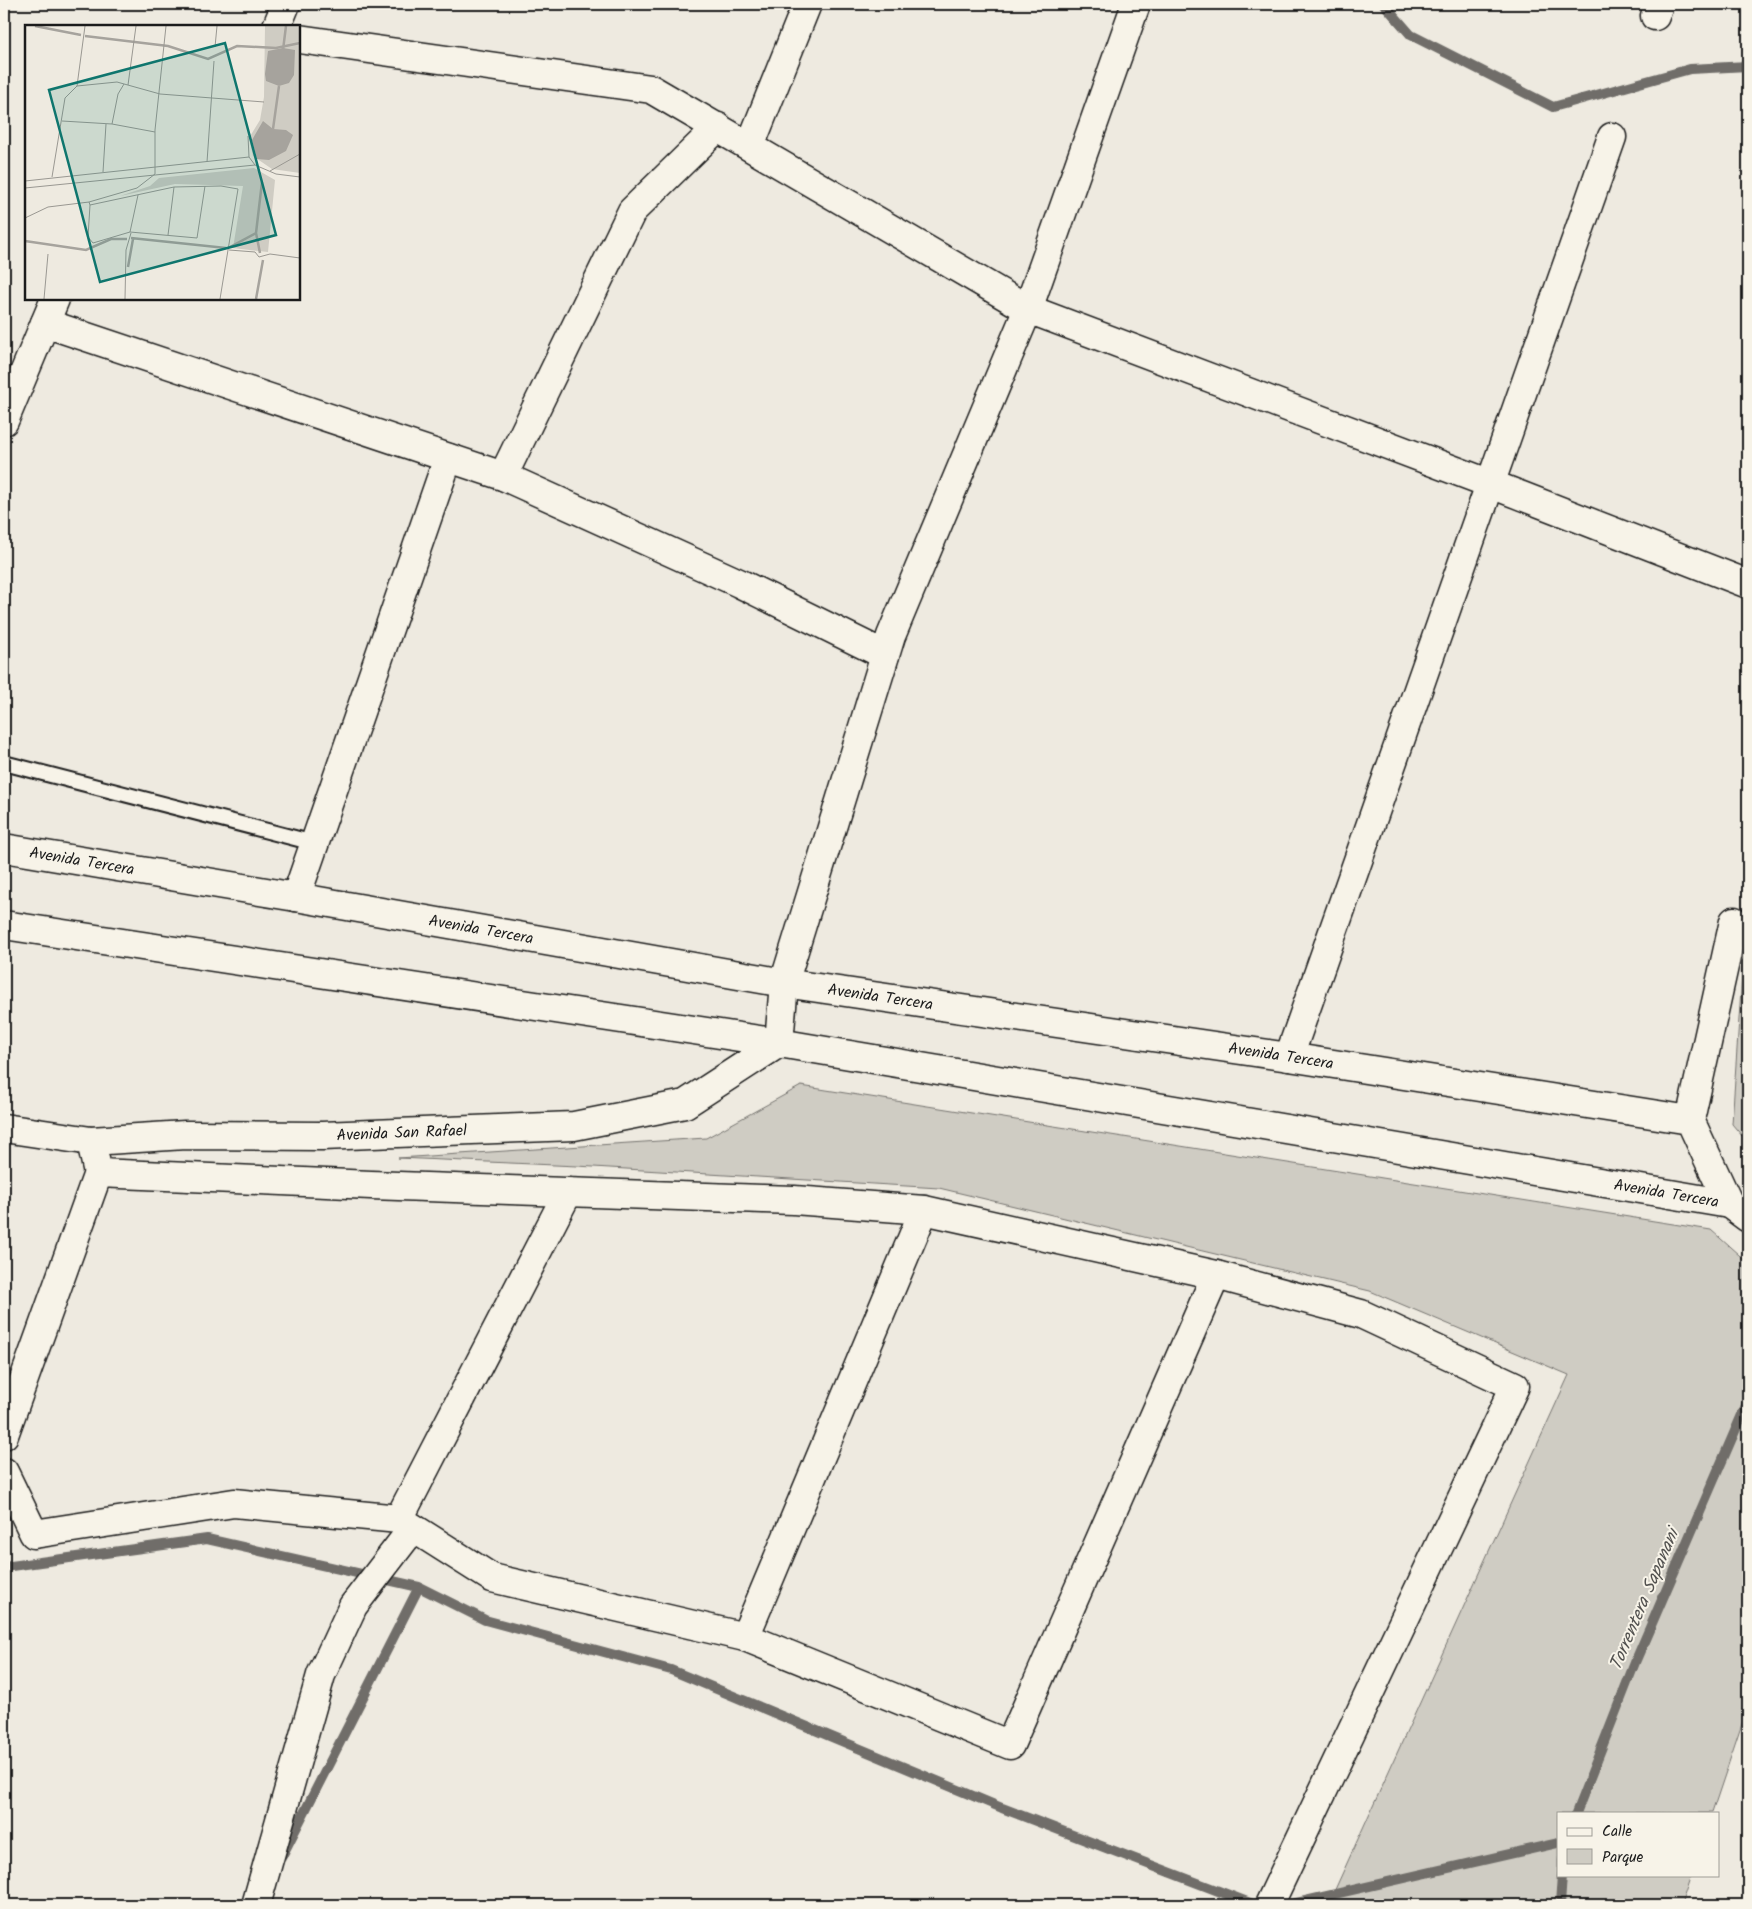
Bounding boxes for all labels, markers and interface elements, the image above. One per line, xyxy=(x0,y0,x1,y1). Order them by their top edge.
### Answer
inset map xyxy=(25,25,300,300)
street label: Avenida Tercera xyxy=(27,840,136,882)
street label: Avenida Tercera xyxy=(427,908,536,951)
street label: Avenida Tercera xyxy=(826,977,935,1017)
street label: Avenida Tercera xyxy=(1227,1036,1335,1076)
street label: Avenida San Rafael xyxy=(336,1118,468,1148)
street label: Avenida Tercera xyxy=(1612,1172,1721,1215)
water label: Torrentera Sapanani xyxy=(1602,1521,1689,1675)
legend xyxy=(1557,1812,1720,1876)
text: Calle xyxy=(1602,1820,1632,1844)
text: Parque xyxy=(1602,1846,1643,1870)

